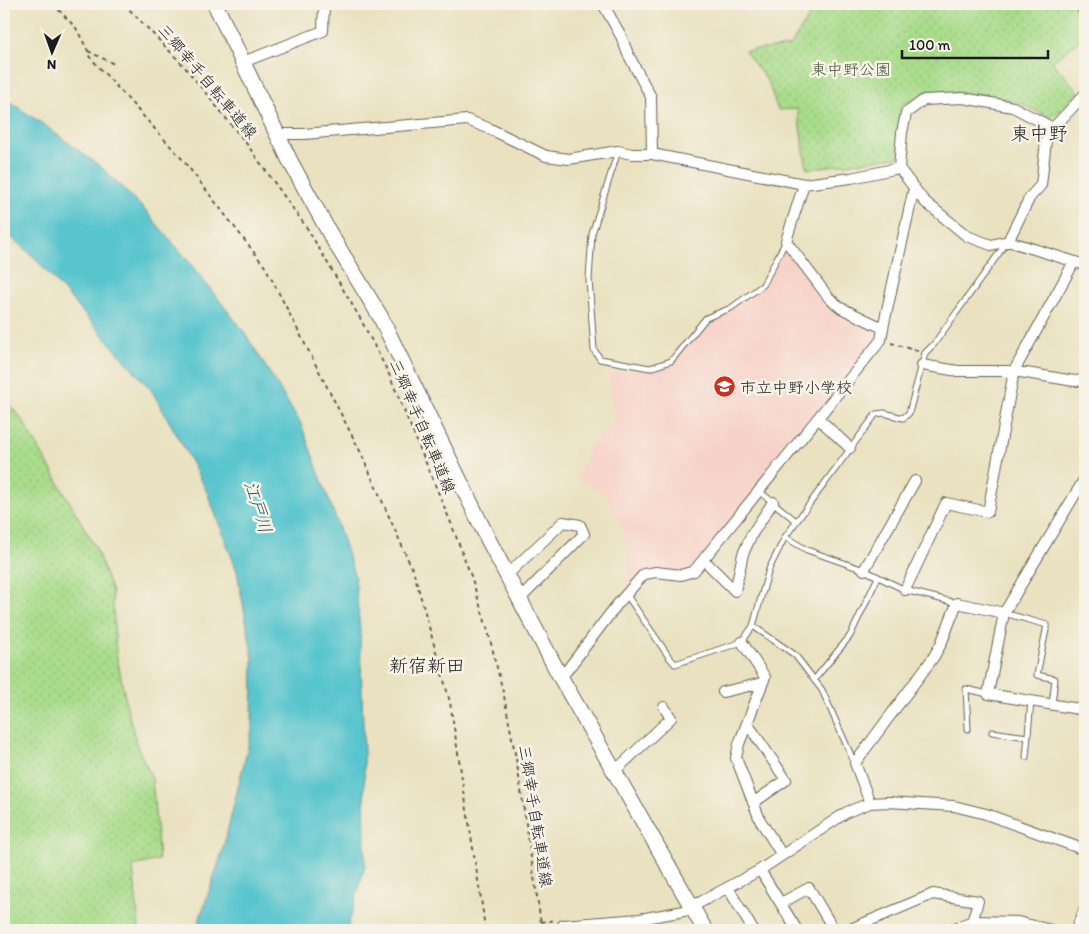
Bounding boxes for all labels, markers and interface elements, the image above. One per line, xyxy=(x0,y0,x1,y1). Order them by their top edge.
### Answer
street label: 三郷幸手自転車道線 xyxy=(154,20,261,143)
north arrow xyxy=(28,28,78,78)
scale bar xyxy=(902,28,1048,60)
text: 100 m xyxy=(909,36,951,54)
text: N xyxy=(47,56,57,73)
park label: 東中野公園 xyxy=(811,60,891,79)
district label: 東中野 xyxy=(1010,122,1068,145)
street label: 三郷幸手自転車道線 xyxy=(386,356,459,496)
school or university icon: 市立中野小学校 xyxy=(712,375,736,399)
place label: 市立中野小学校 xyxy=(740,378,852,397)
water label: 江戸川 xyxy=(240,478,276,536)
district label: 新宿新田 xyxy=(389,654,465,677)
street label: 三郷幸手自転車道線 xyxy=(515,743,556,889)

